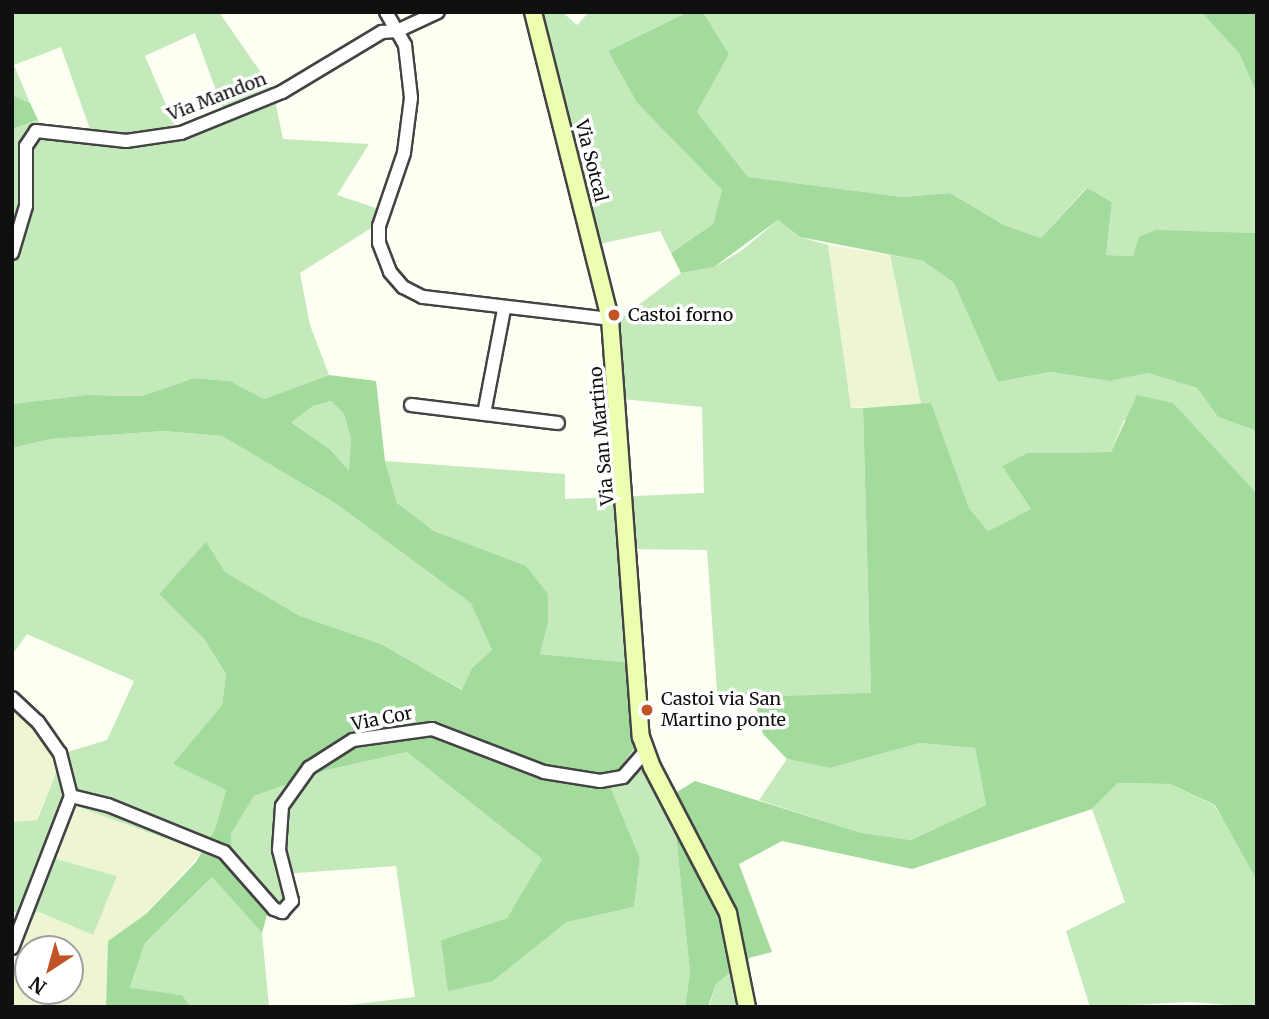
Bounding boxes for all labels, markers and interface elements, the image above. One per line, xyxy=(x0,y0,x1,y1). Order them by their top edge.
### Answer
street label: Via Mandon xyxy=(164,68,270,126)
street label: Via Sotcal xyxy=(570,118,612,204)
place label: Castoi forno xyxy=(628,304,733,326)
marker: Castoi forno xyxy=(606,307,622,323)
street label: Via San Martino xyxy=(585,366,619,506)
place label: Castoi via San Martino ponte xyxy=(661,689,786,732)
marker: Castoi via San Martino ponte xyxy=(639,702,655,718)
street label: Via Cor xyxy=(350,703,414,735)
north arrow xyxy=(14,935,84,1005)
text: N xyxy=(25,971,51,999)

